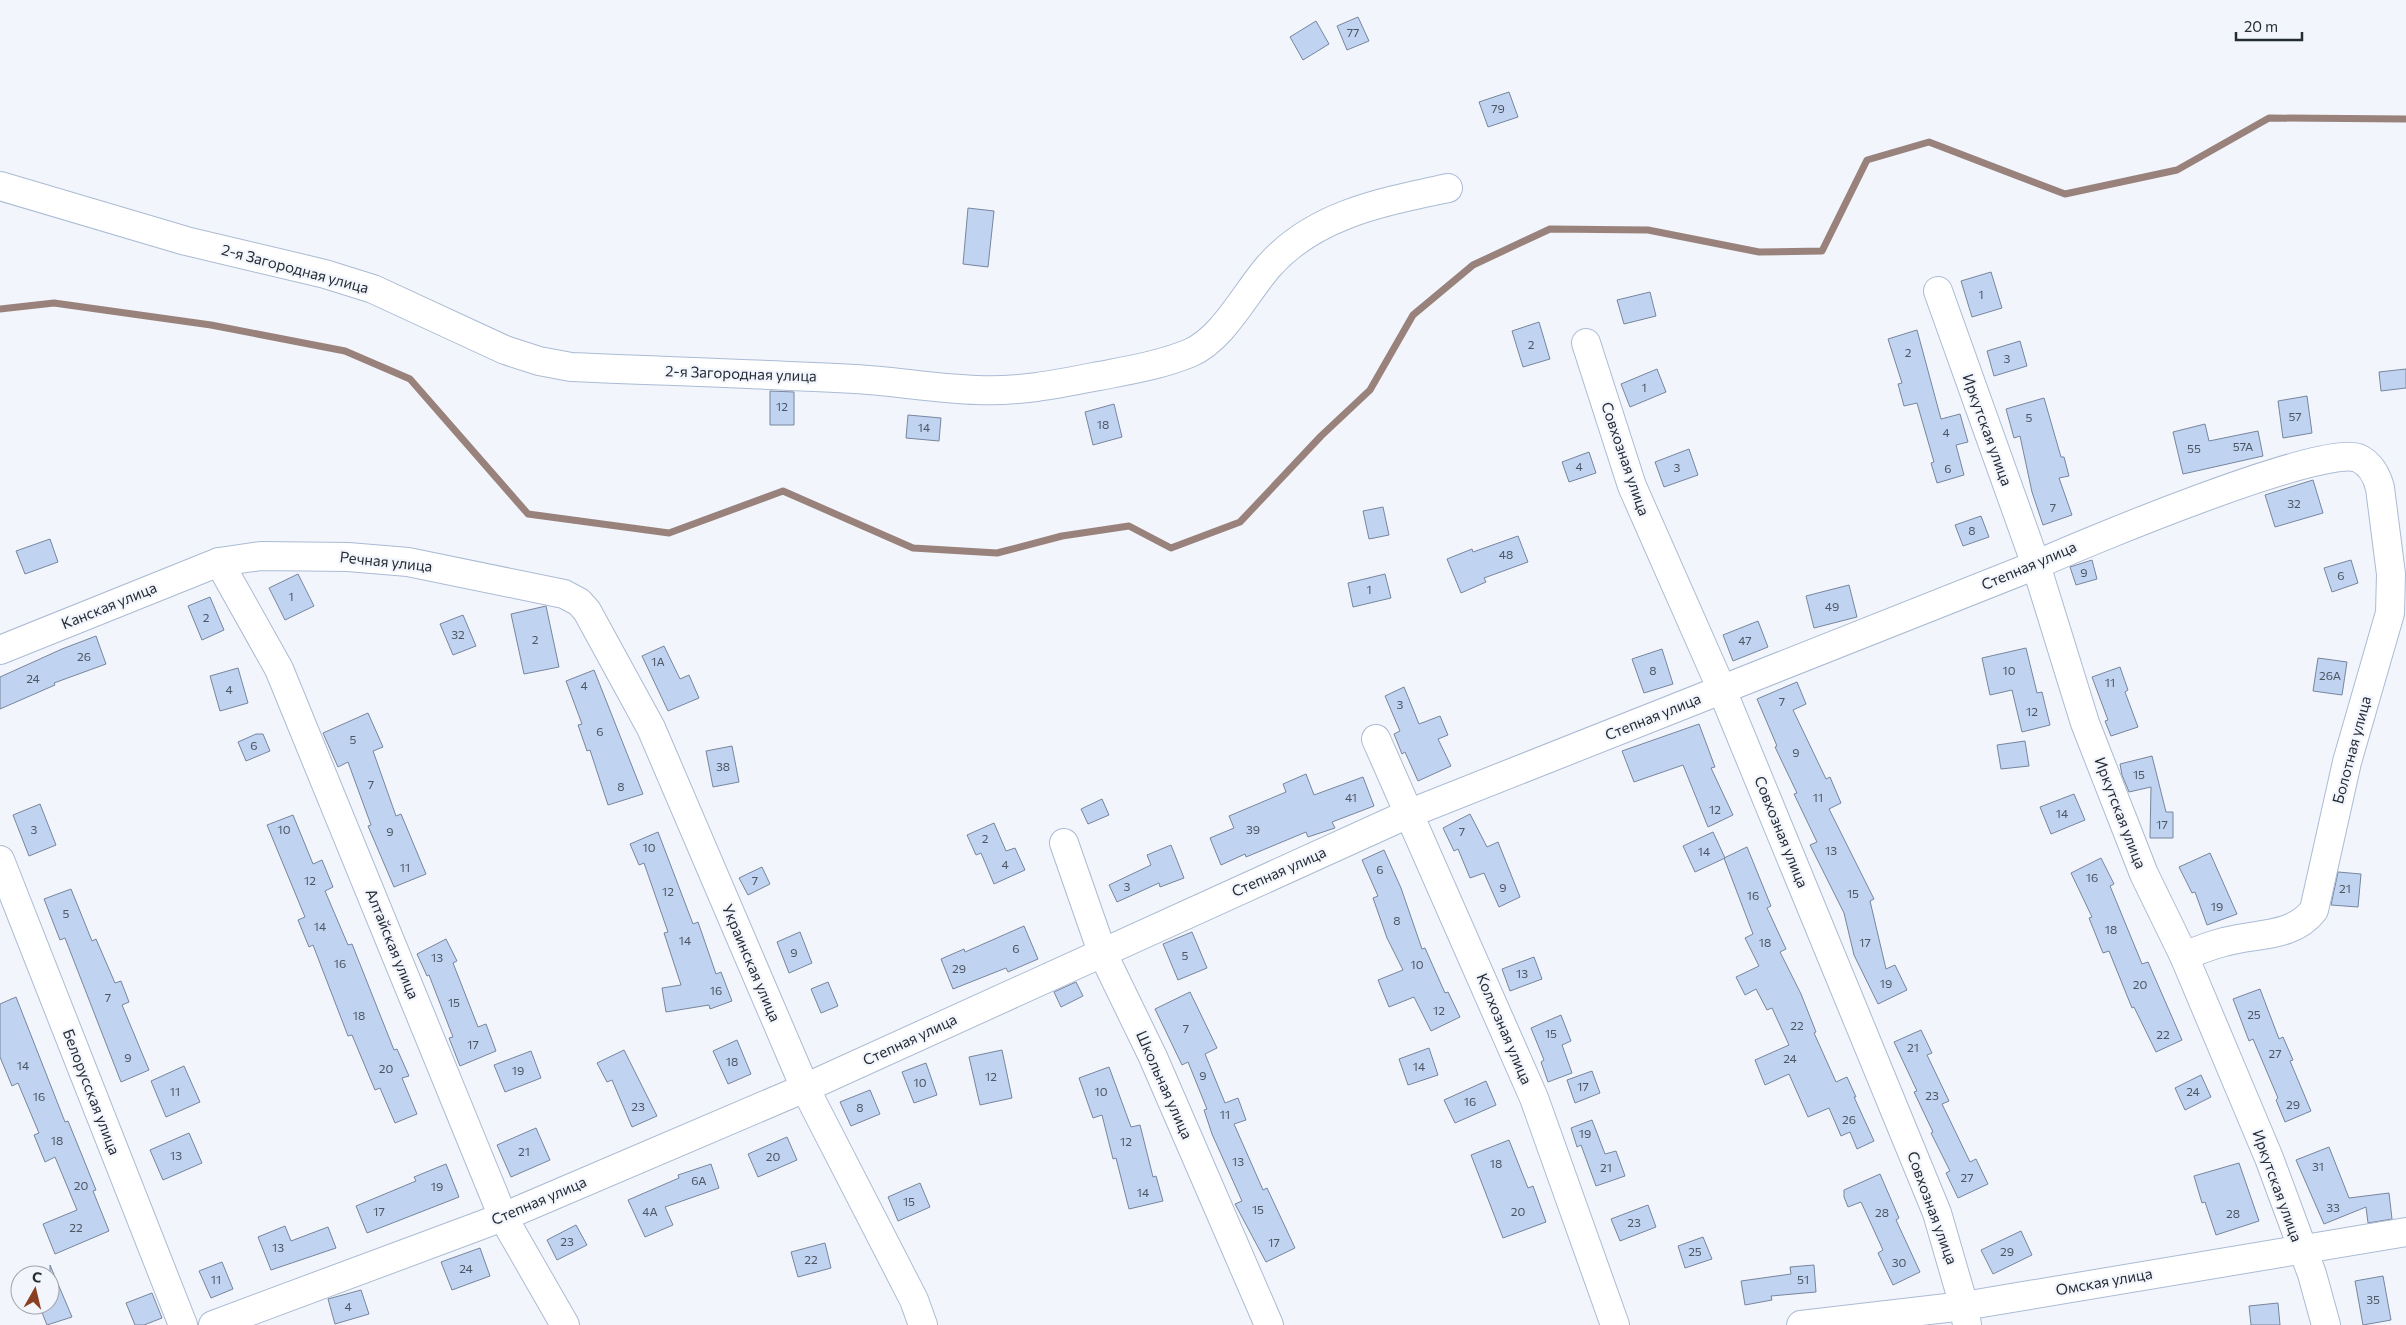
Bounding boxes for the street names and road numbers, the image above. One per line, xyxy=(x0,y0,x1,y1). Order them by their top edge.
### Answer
street label: 2-я Загородная улица xyxy=(220,240,371,296)
street label: 2-я Загородная улица xyxy=(665,361,817,385)
street label: Иркутская улица xyxy=(1959,371,2017,488)
street label: Совхозная улица xyxy=(1598,399,1654,518)
street label: Степная улица xyxy=(1978,537,2079,593)
street label: Речная улица xyxy=(339,547,433,575)
street label: Канская улица xyxy=(58,578,159,632)
street label: Степная улица xyxy=(1602,689,1703,743)
street label: Болотная улица xyxy=(2328,694,2374,806)
street label: Иркутская улица xyxy=(2091,754,2150,871)
street label: Совхозная улица xyxy=(1751,773,1813,890)
street label: Степная улица xyxy=(1229,842,1329,900)
street label: Алтайская улица xyxy=(363,886,423,1001)
street label: Украинская улица xyxy=(719,901,785,1024)
street label: Колхозная улица xyxy=(1473,970,1536,1087)
street label: Степная улица xyxy=(860,1009,959,1069)
street label: Белорусская улица xyxy=(60,1026,124,1157)
street label: Школьная улица xyxy=(1133,1028,1197,1142)
street label: Иркутская улица xyxy=(2249,1127,2307,1244)
street label: Совхозная улица xyxy=(1904,1149,1962,1267)
street label: Степная улица xyxy=(488,1172,589,1228)
street label: Омская улица xyxy=(2054,1264,2154,1298)

